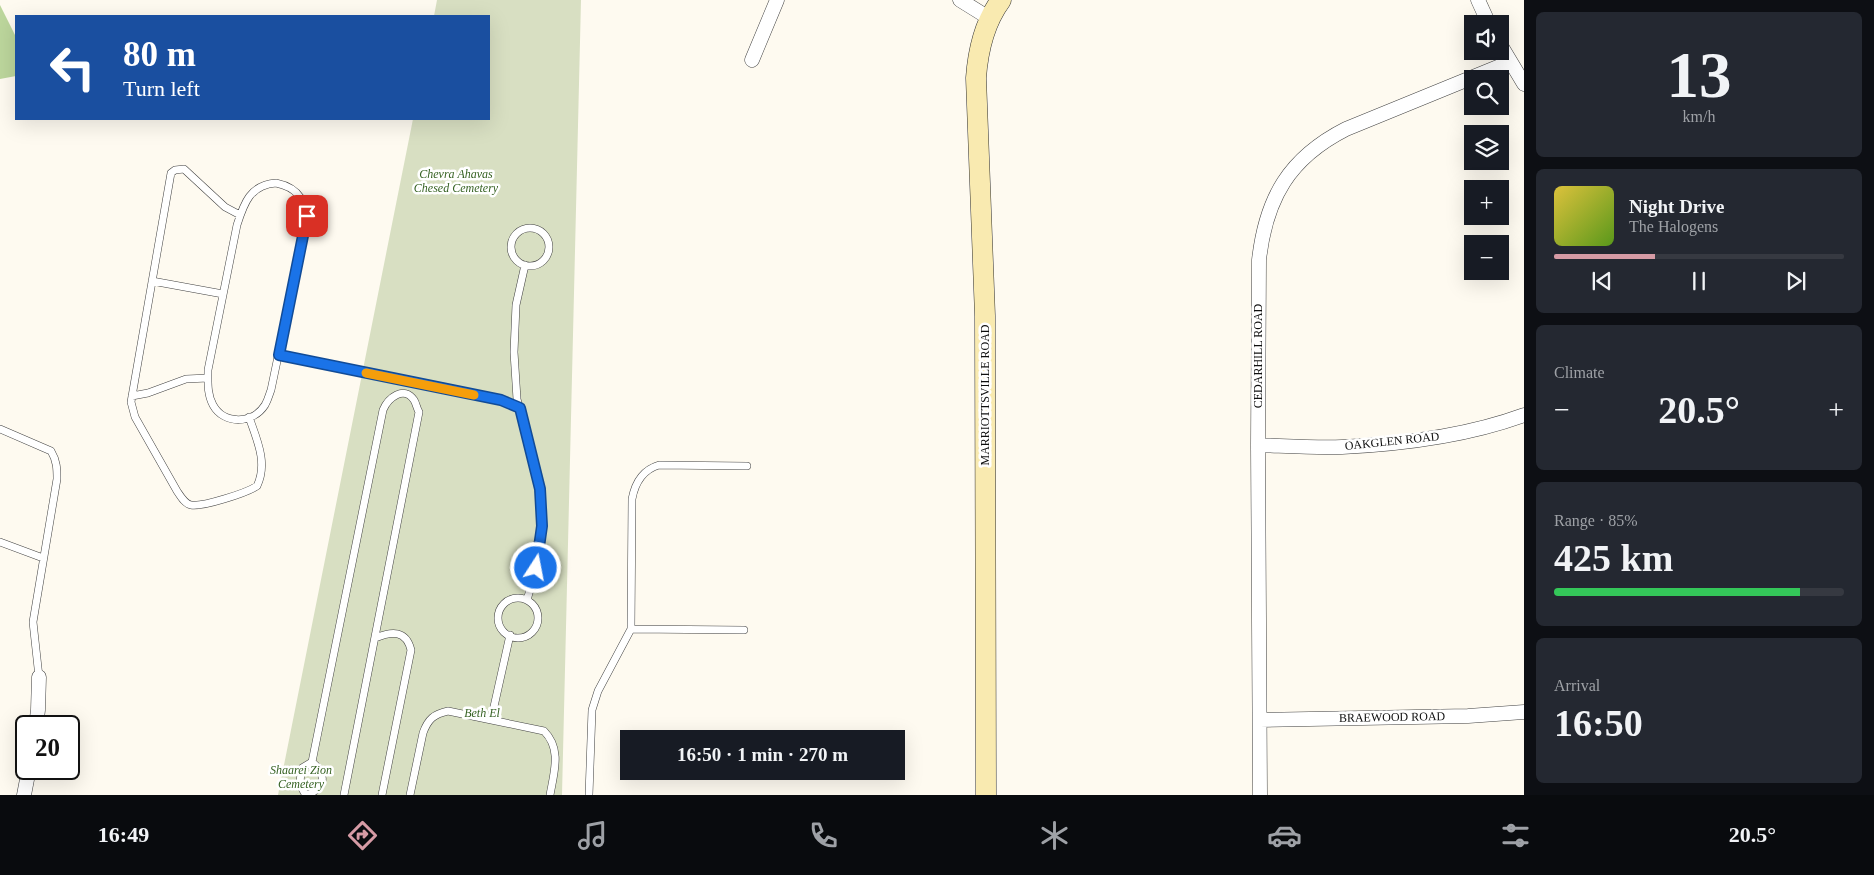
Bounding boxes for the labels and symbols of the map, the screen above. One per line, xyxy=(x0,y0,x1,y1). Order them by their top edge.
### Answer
park label: Chevra Ahavas Chesed Cemetery xyxy=(414,167,499,195)
pin xyxy=(286,195,328,237)
street label: CEDARHILL ROAD xyxy=(1251,303,1265,408)
street label: MARRIOTTSVILLE ROAD xyxy=(978,324,992,466)
street label: OAKGLEN ROAD xyxy=(1344,429,1440,453)
position arrow xyxy=(509,541,561,593)
park label: Beth El xyxy=(464,706,500,720)
street label: BRAEWOOD ROAD xyxy=(1339,709,1446,725)
speed limit sign: 20 xyxy=(15,715,80,780)
park label: Shaarei Zion Cemetery xyxy=(270,763,332,791)

